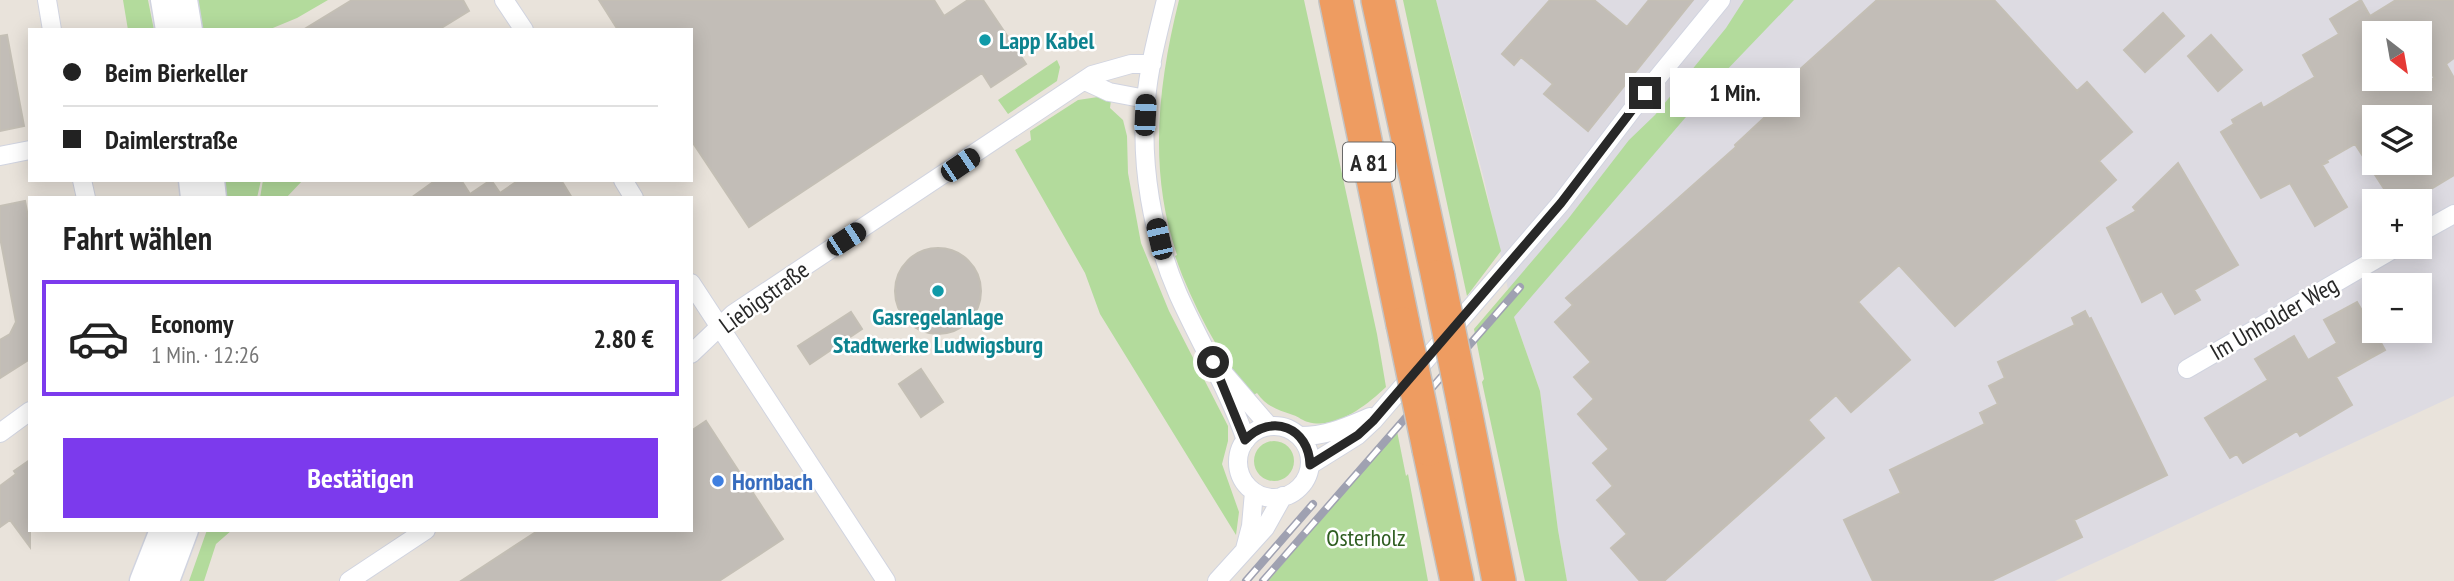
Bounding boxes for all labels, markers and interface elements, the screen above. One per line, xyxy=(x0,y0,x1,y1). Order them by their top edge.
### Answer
north arrow xyxy=(2362,21,2432,91)
map controls xyxy=(2362,21,2432,343)
place label: Lapp Kabel xyxy=(999,25,1094,56)
marker: Lapp Kabel xyxy=(977,32,993,48)
text: Beim Bierkeller xyxy=(105,56,248,89)
callout: 1 Min. xyxy=(1670,68,1799,118)
route end xyxy=(1629,77,1661,109)
text: 1 Min. xyxy=(1709,78,1761,107)
car xyxy=(1134,93,1157,137)
button: layers xyxy=(2362,105,2432,175)
text: Daimlerstraße xyxy=(105,123,238,156)
road number: A 81 xyxy=(1343,142,1395,182)
car xyxy=(937,145,984,185)
button: + xyxy=(2362,189,2432,259)
car xyxy=(1145,216,1174,262)
text: Fahrt wählen xyxy=(63,217,212,259)
car xyxy=(823,219,870,259)
street label: Liebigstraße xyxy=(713,254,815,340)
street label: Im Unholder Weg xyxy=(2204,269,2344,367)
button: − xyxy=(2362,273,2432,343)
marker: Gasregelanlage Stadtwerke Ludwigsburg xyxy=(930,283,946,299)
place label: Gasregelanlage Stadtwerke Ludwigsburg xyxy=(833,301,1043,360)
icon: car xyxy=(67,307,130,370)
text: Economy xyxy=(151,307,233,340)
text: 2.80 € xyxy=(593,322,654,355)
text: 1 Min. · 12:26 xyxy=(151,340,259,369)
route start xyxy=(1197,346,1229,378)
button: Bestätigen xyxy=(63,438,658,518)
place label: Hornbach xyxy=(732,466,813,497)
marker: Hornbach xyxy=(710,473,726,489)
park label: Osterholz xyxy=(1326,522,1406,553)

